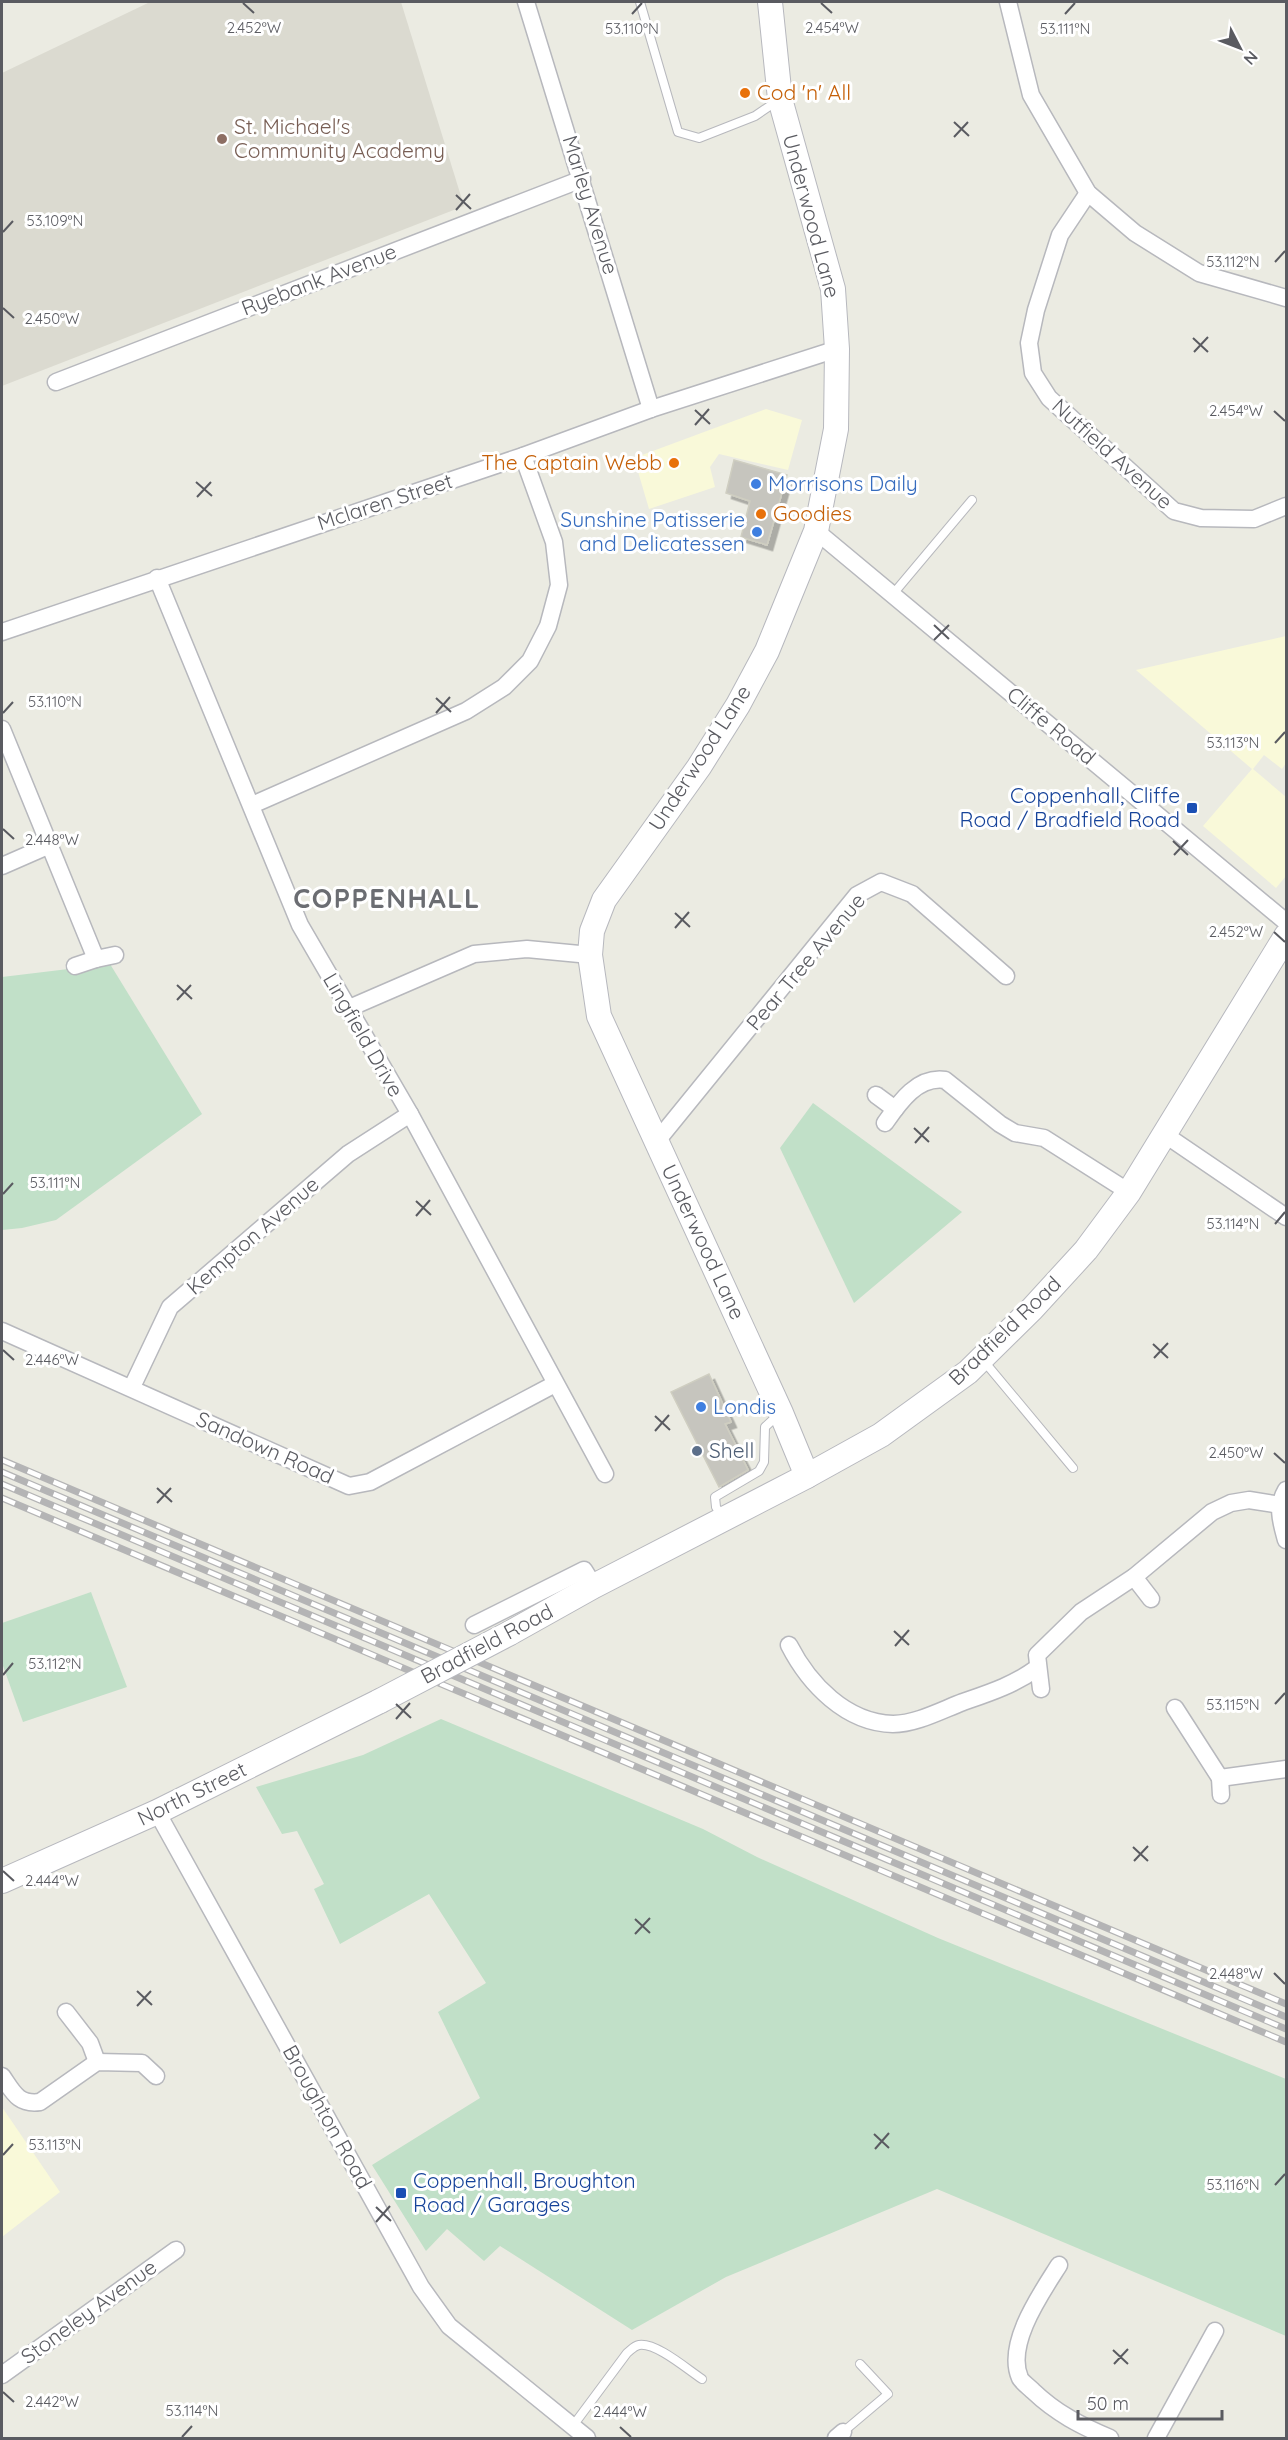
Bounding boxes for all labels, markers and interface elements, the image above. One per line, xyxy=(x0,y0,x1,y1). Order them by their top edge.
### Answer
text: 2.452°W xyxy=(227,18,282,37)
text: 2.454°W xyxy=(805,18,860,37)
north arrow xyxy=(1210,18,1270,78)
text: 53.110°N xyxy=(605,19,659,38)
text: 53.111°N xyxy=(1040,19,1090,38)
text: N xyxy=(1240,47,1263,69)
place label: Cod 'n' All xyxy=(757,79,851,105)
marker: Cod 'n' All xyxy=(738,86,752,100)
place label: St. Michael's Community Academy xyxy=(234,113,445,163)
street label: Underwood Lane xyxy=(778,131,846,300)
marker: St. Michael's Community Academy xyxy=(215,132,229,146)
street label: Marley Avenue xyxy=(557,132,624,277)
text: 53.109°N xyxy=(27,211,83,230)
street label: Ryebank Avenue xyxy=(237,238,400,321)
text: 53.112°N xyxy=(1206,252,1260,271)
text: 2.450°W xyxy=(24,309,80,328)
street label: Nutfield Avenue xyxy=(1047,392,1178,514)
text: 2.454°W xyxy=(1209,401,1264,420)
place label: The Captain Webb xyxy=(481,449,662,475)
marker: The Captain Webb xyxy=(667,456,681,470)
street label: Mclaren Street xyxy=(314,467,456,535)
place label: Morrisons Daily xyxy=(768,470,918,496)
marker: Morrisons Daily xyxy=(749,477,763,491)
place label: Goodies xyxy=(773,500,852,526)
place label: Sunshine Patisserie and Delicatessen xyxy=(560,506,745,556)
marker: Goodies xyxy=(754,507,768,521)
marker: Sunshine Patisserie and Delicatessen xyxy=(750,525,764,539)
street label: Underwood Lane xyxy=(642,680,756,835)
street label: Cliffe Road xyxy=(1002,681,1101,770)
text: 53.110°N xyxy=(28,692,82,711)
text: 53.113°N xyxy=(1207,733,1259,752)
place label: Coppenhall, Cliffe Road / Bradfield Road xyxy=(959,782,1180,832)
marker: Coppenhall, Cliffe Road / Bradfield Road xyxy=(1185,801,1199,815)
text: 2.448°W xyxy=(25,830,79,849)
district label: COPPENHALL xyxy=(293,881,481,915)
street label: Pear Tree Avenue xyxy=(740,887,870,1035)
text: 2.452°W xyxy=(1209,922,1264,941)
street label: Lingfield Drive xyxy=(318,968,410,1101)
street label: Underwood Lane xyxy=(657,1160,751,1323)
street label: Kempton Avenue xyxy=(181,1171,324,1300)
text: 53.111°N xyxy=(30,1173,80,1192)
text: 53.114°N xyxy=(1207,1214,1259,1233)
street label: Bradfield Road xyxy=(943,1270,1066,1390)
text: 2.446°W xyxy=(25,1350,79,1369)
place label: Londis xyxy=(713,1393,776,1419)
marker: Londis xyxy=(694,1400,708,1414)
street label: Sandown Road xyxy=(193,1405,338,1489)
place label: Shell xyxy=(709,1437,754,1463)
text: 2.450°W xyxy=(1208,1443,1264,1462)
marker: Shell xyxy=(690,1444,704,1458)
street label: Bradfield Road xyxy=(416,1597,557,1689)
text: 53.112°N xyxy=(28,1654,82,1673)
text: 53.115°N xyxy=(1206,1695,1260,1714)
street label: North Street xyxy=(133,1756,250,1831)
text: 2.444°W xyxy=(25,1871,79,1890)
text: 2.448°W xyxy=(1209,1964,1263,1983)
street label: Broughton Road xyxy=(278,2040,378,2193)
text: 53.113°N xyxy=(29,2135,81,2154)
place label: Coppenhall, Broughton Road / Garages xyxy=(413,2167,636,2217)
text: 53.116°N xyxy=(1206,2175,1260,2194)
marker: Coppenhall, Broughton Road / Garages xyxy=(394,2186,408,2200)
street label: Stoneley Avenue xyxy=(15,2253,161,2369)
scale bar xyxy=(1078,2383,1222,2421)
text: 2.442°W xyxy=(25,2392,80,2411)
text: 50 m xyxy=(1087,2392,1129,2415)
text: 53.114°N xyxy=(166,2401,218,2420)
text: 2.444°W xyxy=(593,2402,647,2421)

